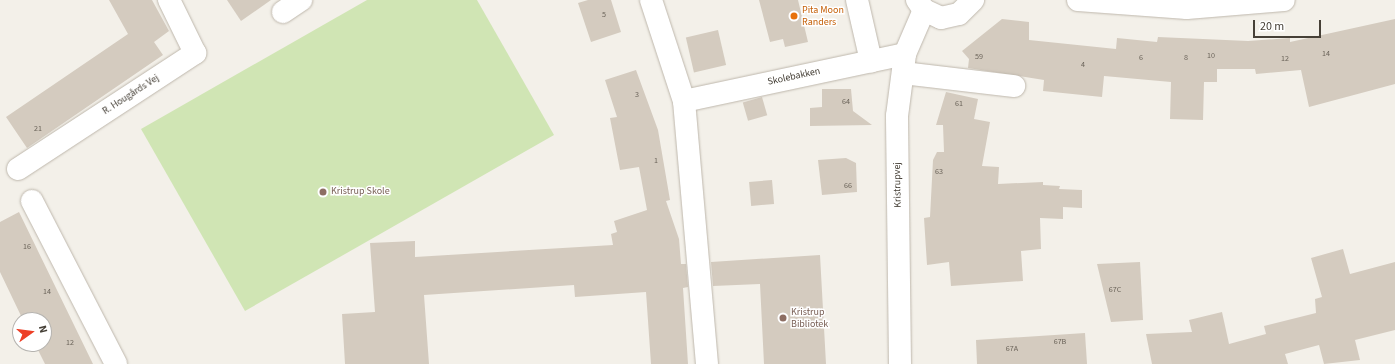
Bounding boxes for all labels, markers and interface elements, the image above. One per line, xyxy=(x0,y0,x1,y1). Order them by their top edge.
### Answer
place label: Pita Moon Randers xyxy=(802,4,844,28)
house number: 5 xyxy=(602,10,606,20)
marker: Pita Moon Randers xyxy=(789,11,799,21)
scale bar xyxy=(1255,12,1323,38)
text: 20 m xyxy=(1260,18,1284,35)
house number: 14 xyxy=(1322,49,1330,59)
house number: 10 xyxy=(1207,51,1215,61)
house number: 59 xyxy=(975,52,983,62)
house number: 6 xyxy=(1139,53,1143,63)
house number: 8 xyxy=(1184,53,1188,63)
house number: 12 xyxy=(1281,54,1289,64)
house number: 4 xyxy=(1081,60,1085,70)
street label: Skolebakken xyxy=(767,66,821,88)
street label: R. Hougårds Vej xyxy=(100,72,162,118)
house number: 3 xyxy=(635,90,639,100)
house number: 64 xyxy=(842,97,850,107)
house number: 61 xyxy=(955,99,963,109)
house number: 21 xyxy=(34,124,42,134)
house number: 1 xyxy=(654,156,658,166)
street label: Kristrupvej xyxy=(892,162,904,208)
house number: 63 xyxy=(935,167,943,177)
house number: 66 xyxy=(844,181,852,191)
place label: Kristrup Skole xyxy=(331,186,390,198)
marker: Kristrup Skole xyxy=(318,187,328,197)
house number: 16 xyxy=(23,242,31,252)
house number: 67C xyxy=(1109,285,1121,295)
house number: 14 xyxy=(43,287,51,297)
place label: Kristrup Bibliotek xyxy=(791,306,828,330)
north arrow xyxy=(12,312,52,352)
marker: Kristrup Bibliotek xyxy=(778,313,788,323)
text: N xyxy=(35,324,51,335)
house number: 67B xyxy=(1054,337,1066,347)
house number: 12 xyxy=(66,338,74,348)
house number: 67A xyxy=(1006,344,1018,354)

